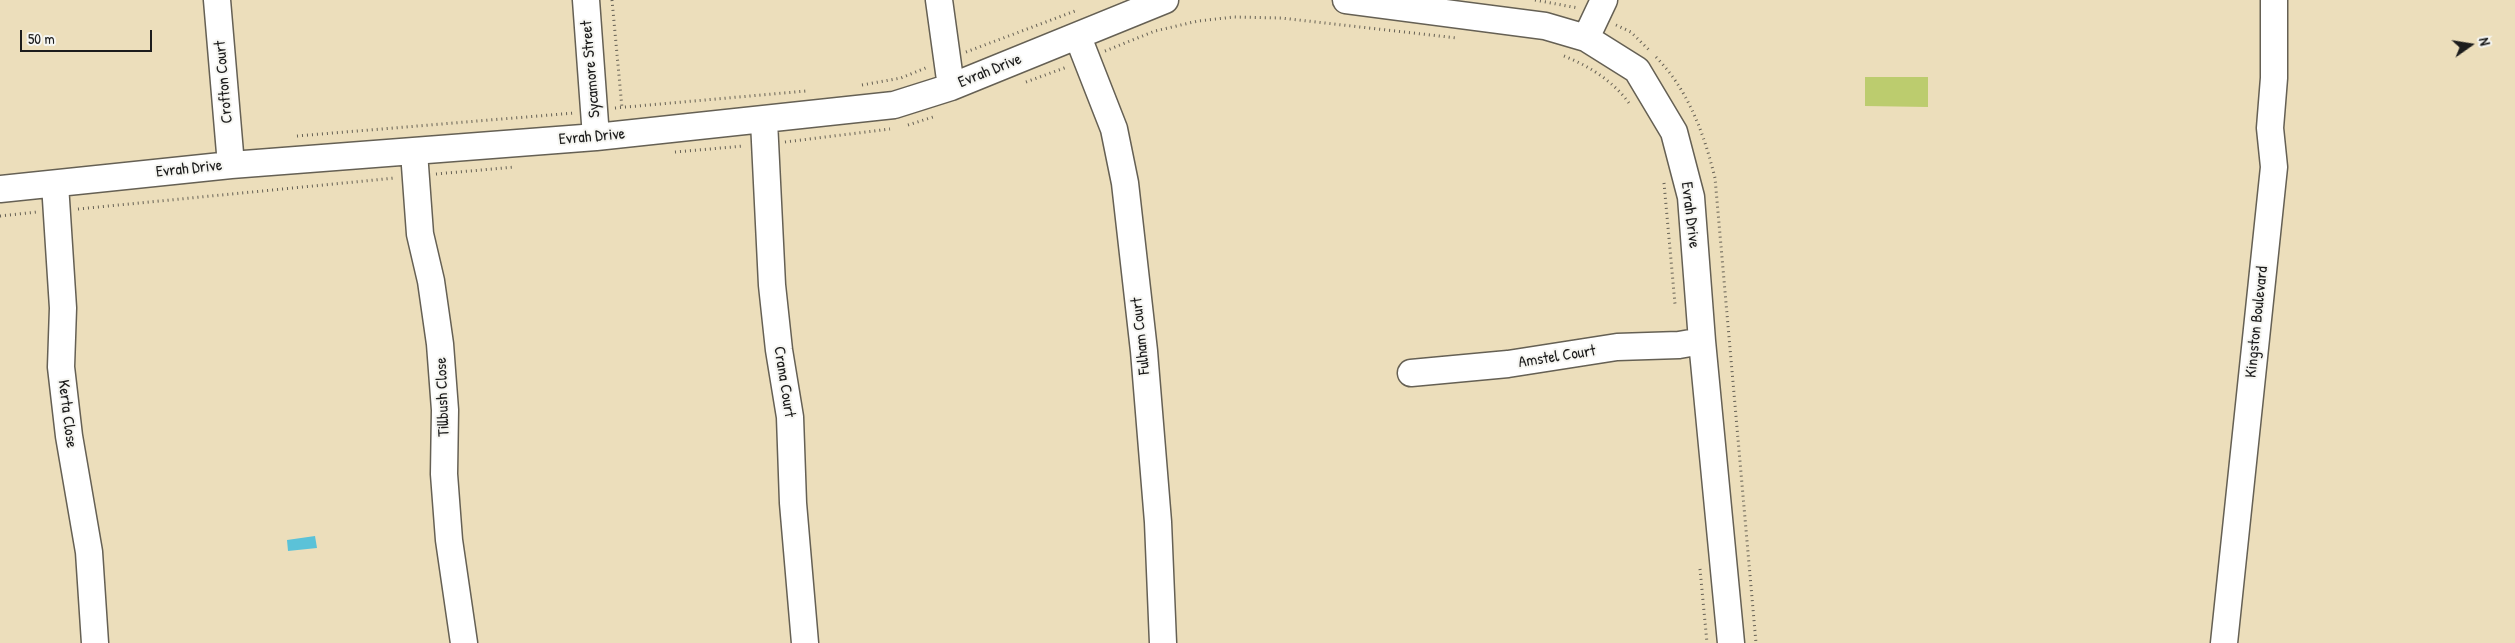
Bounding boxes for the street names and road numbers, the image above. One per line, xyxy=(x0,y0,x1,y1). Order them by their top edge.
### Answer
street label: Sycamore Street xyxy=(577,20,605,118)
street label: Crofton Court xyxy=(211,40,237,124)
street label: Evrah Drive xyxy=(956,50,1024,92)
street label: Evrah Drive xyxy=(558,125,626,149)
street label: Evrah Drive xyxy=(155,156,223,182)
street label: Evrah Drive xyxy=(1676,181,1704,249)
street label: Kingston Boulevard xyxy=(2242,265,2272,379)
street label: Fulham Court xyxy=(1127,296,1155,376)
street label: Amstel Court xyxy=(1517,341,1597,373)
street label: Crana Court xyxy=(769,345,799,419)
street label: Tillbush Close xyxy=(432,357,454,437)
street label: Kerta Close xyxy=(53,379,81,449)

